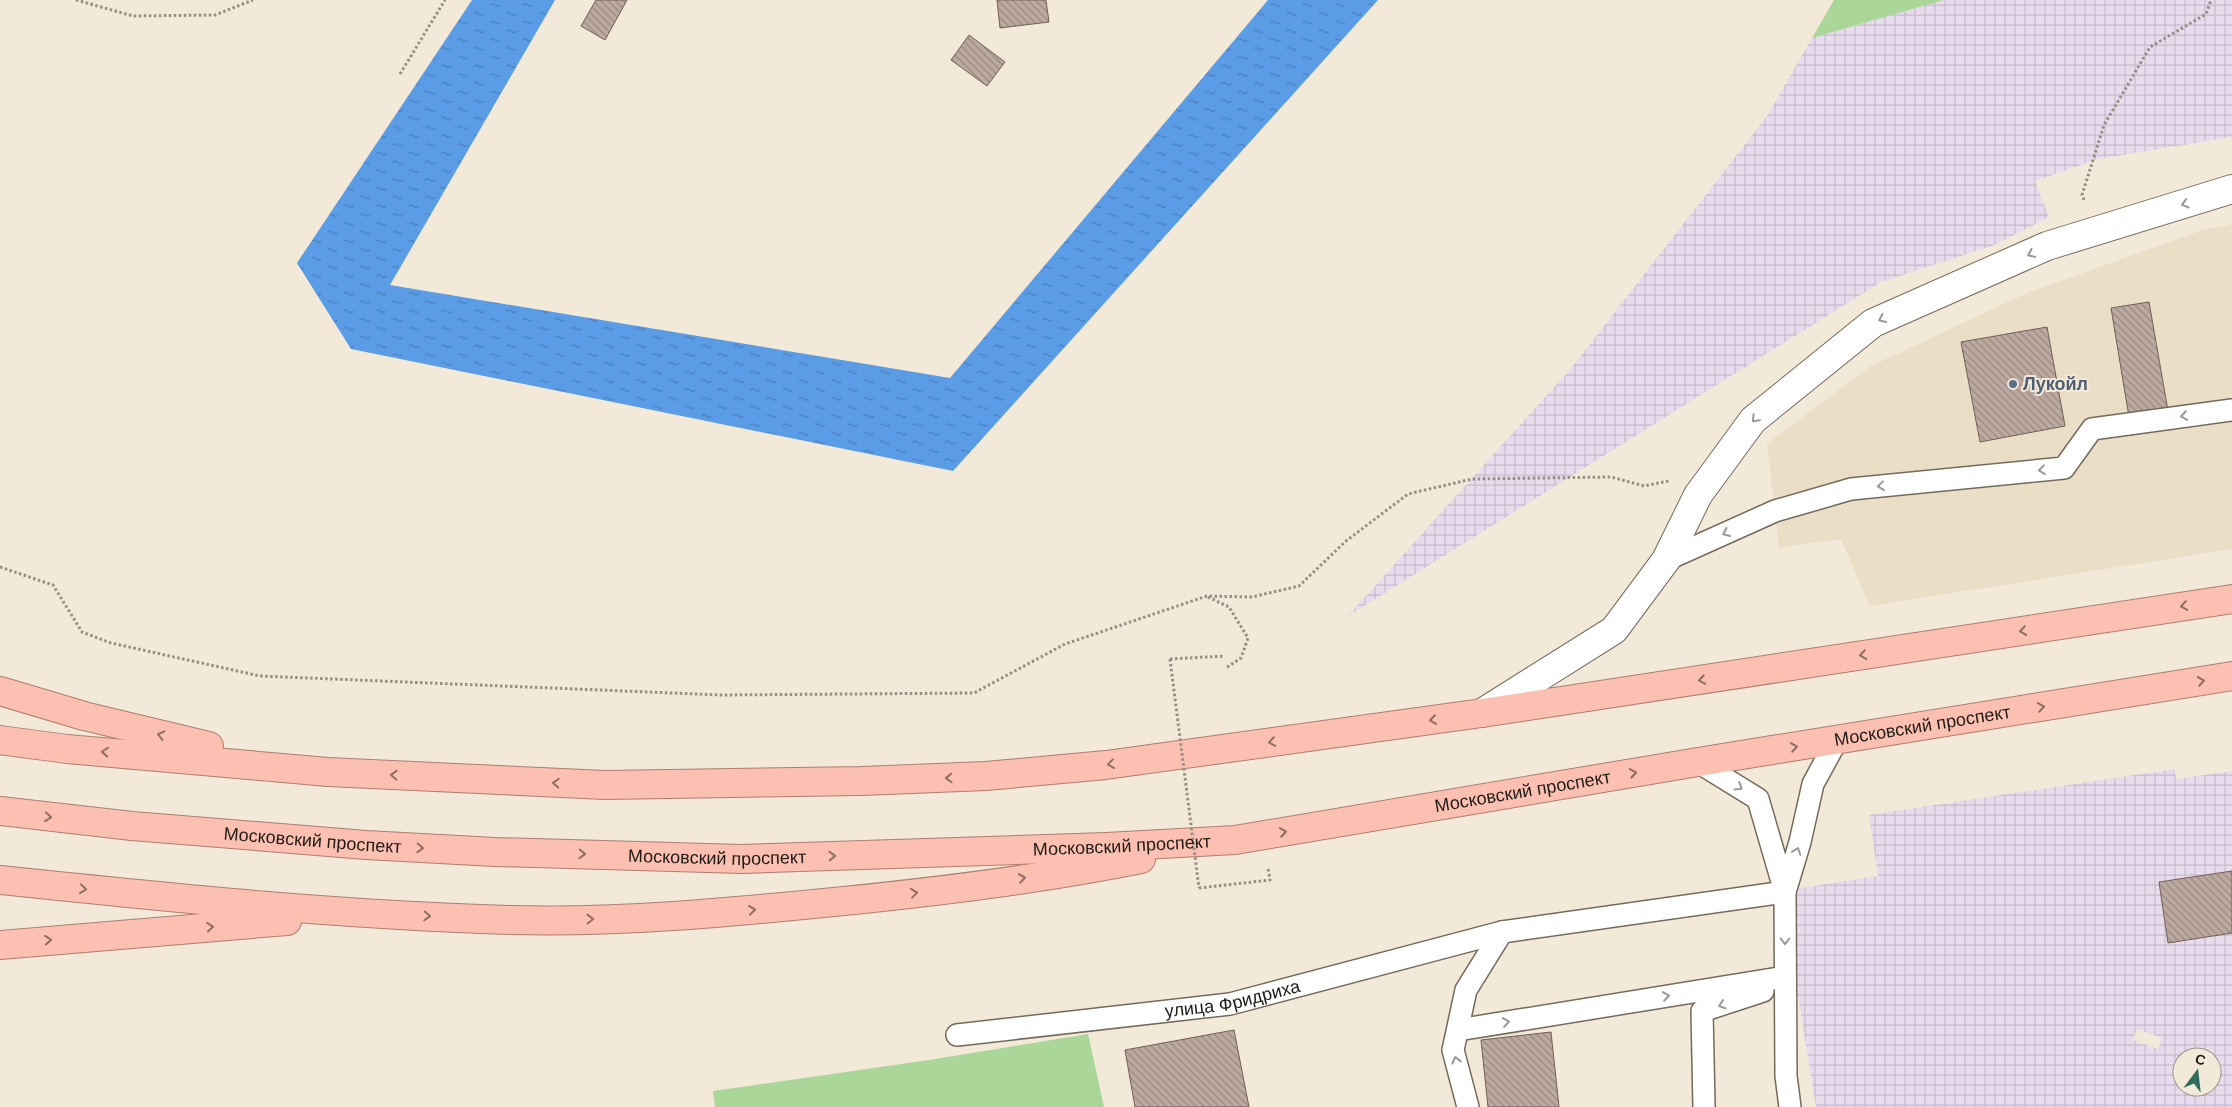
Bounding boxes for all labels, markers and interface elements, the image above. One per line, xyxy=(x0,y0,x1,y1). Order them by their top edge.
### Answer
one-way arrow xyxy=(2182,198,2190,208)
one-way arrow xyxy=(2027,247,2036,258)
one-way arrow xyxy=(1878,312,1887,323)
place label: Лукойл xyxy=(2023,372,2088,396)
marker: Лукойл xyxy=(2007,378,2019,390)
one-way arrow xyxy=(2179,411,2188,421)
one-way arrow xyxy=(1752,413,1761,422)
one-way arrow xyxy=(2038,465,2046,476)
one-way arrow xyxy=(1876,480,1884,491)
one-way arrow xyxy=(1722,526,1731,537)
one-way arrow xyxy=(2179,601,2188,611)
one-way arrow xyxy=(2019,625,2028,635)
one-way arrow xyxy=(1858,650,1867,660)
one-way arrow xyxy=(1698,674,1706,684)
one-way arrow xyxy=(2197,677,2206,687)
street label: Московский проспект xyxy=(1832,700,2012,752)
one-way arrow xyxy=(2037,702,2045,713)
one-way arrow xyxy=(1429,714,1437,725)
one-way arrow xyxy=(156,730,165,741)
one-way arrow xyxy=(1268,736,1276,747)
one-way arrow xyxy=(1790,742,1798,753)
one-way arrow xyxy=(101,747,109,758)
one-way arrow xyxy=(1107,758,1115,769)
street label: Московский проспект xyxy=(1433,765,1613,818)
one-way arrow xyxy=(1629,768,1638,778)
one-way arrow xyxy=(390,770,398,780)
one-way arrow xyxy=(945,772,953,783)
one-way arrow xyxy=(552,777,560,788)
one-way arrow xyxy=(1734,781,1743,791)
one-way arrow xyxy=(45,811,53,822)
street label: Московский проспект xyxy=(223,821,402,859)
one-way arrow xyxy=(1280,827,1288,838)
street label: Московский проспект xyxy=(1032,829,1212,861)
one-way arrow xyxy=(416,842,424,853)
street label: Московский проспект xyxy=(628,844,807,871)
one-way arrow xyxy=(1791,847,1801,856)
one-way arrow xyxy=(578,849,586,860)
one-way arrow xyxy=(828,851,836,861)
one-way arrow xyxy=(1017,874,1026,884)
one-way arrow xyxy=(80,883,88,894)
one-way arrow xyxy=(910,888,918,899)
one-way arrow xyxy=(748,905,756,916)
one-way arrow xyxy=(424,910,432,921)
one-way arrow xyxy=(586,913,594,924)
one-way arrow xyxy=(207,922,215,933)
one-way arrow xyxy=(45,935,53,946)
one-way arrow xyxy=(1780,938,1790,945)
street label: улица Фридриха xyxy=(1164,974,1304,1023)
one-way arrow xyxy=(1662,992,1671,1002)
one-way arrow xyxy=(1718,999,1727,1009)
one-way arrow xyxy=(1502,1017,1510,1028)
north arrow xyxy=(2172,1047,2222,1097)
text: С xyxy=(2193,1049,2208,1069)
one-way arrow xyxy=(1451,1055,1462,1064)

